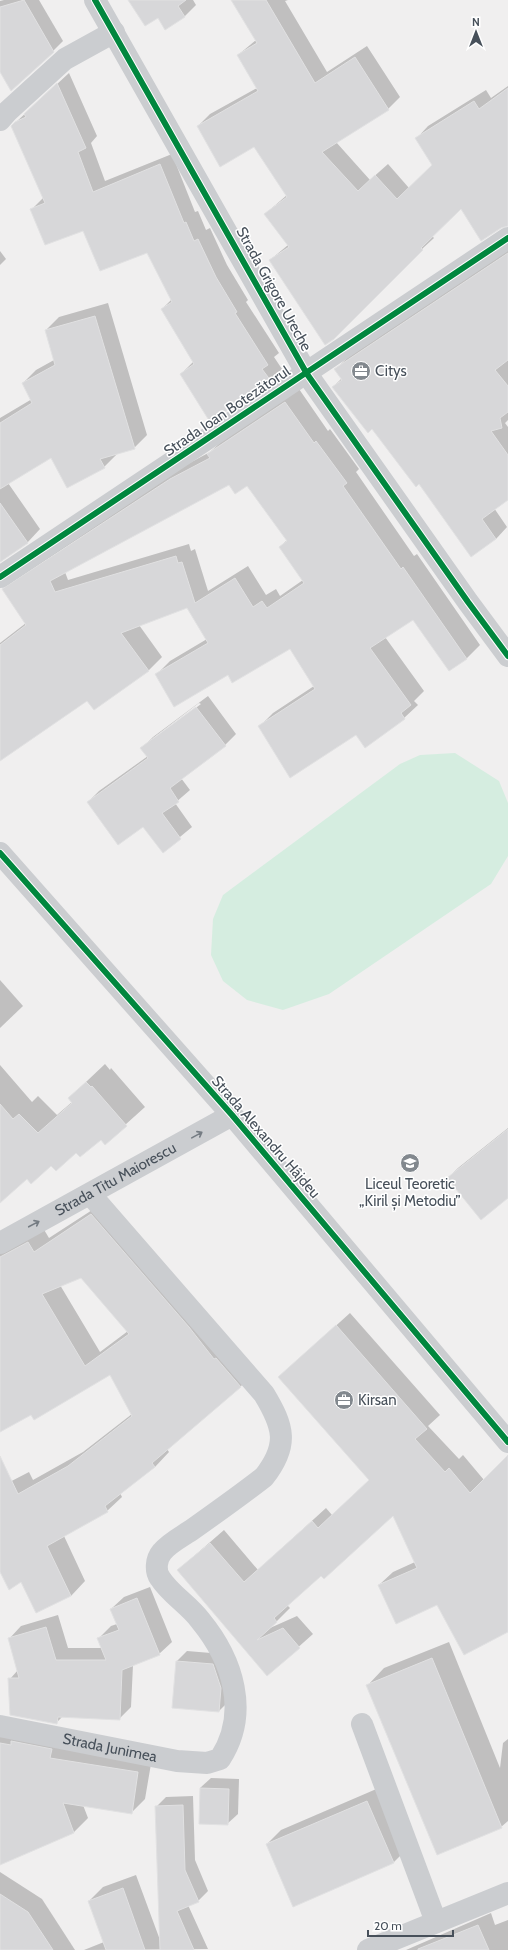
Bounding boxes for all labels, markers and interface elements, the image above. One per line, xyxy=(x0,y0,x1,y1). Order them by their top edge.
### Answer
north arrow xyxy=(456,12,496,52)
text: N xyxy=(472,15,480,29)
street label: Strada Grigore Ureche xyxy=(232,224,316,354)
office icon: Citys xyxy=(350,360,372,382)
street label: Strada Ioan Botezătorul xyxy=(160,362,294,460)
place label: Citys xyxy=(375,362,407,380)
street label: Strada Alexandru Hâjdeu xyxy=(208,1072,324,1202)
one-way arrow xyxy=(191,1130,203,1138)
street label: Strada Titu Maiorescu xyxy=(52,1139,179,1220)
school or university icon: Liceul Teoretic „Kiril și Metodiu” xyxy=(399,1152,421,1174)
place label: Liceul Teoretic „Kiril și Metodiu” xyxy=(359,1175,461,1211)
one-way arrow xyxy=(28,1220,40,1227)
office icon: Kirsan xyxy=(333,1389,355,1411)
place label: Kirsan xyxy=(358,1391,397,1409)
street label: Strada Junimea xyxy=(61,1730,159,1766)
scale bar xyxy=(368,1912,453,1938)
text: 20 m xyxy=(374,1918,402,1933)

